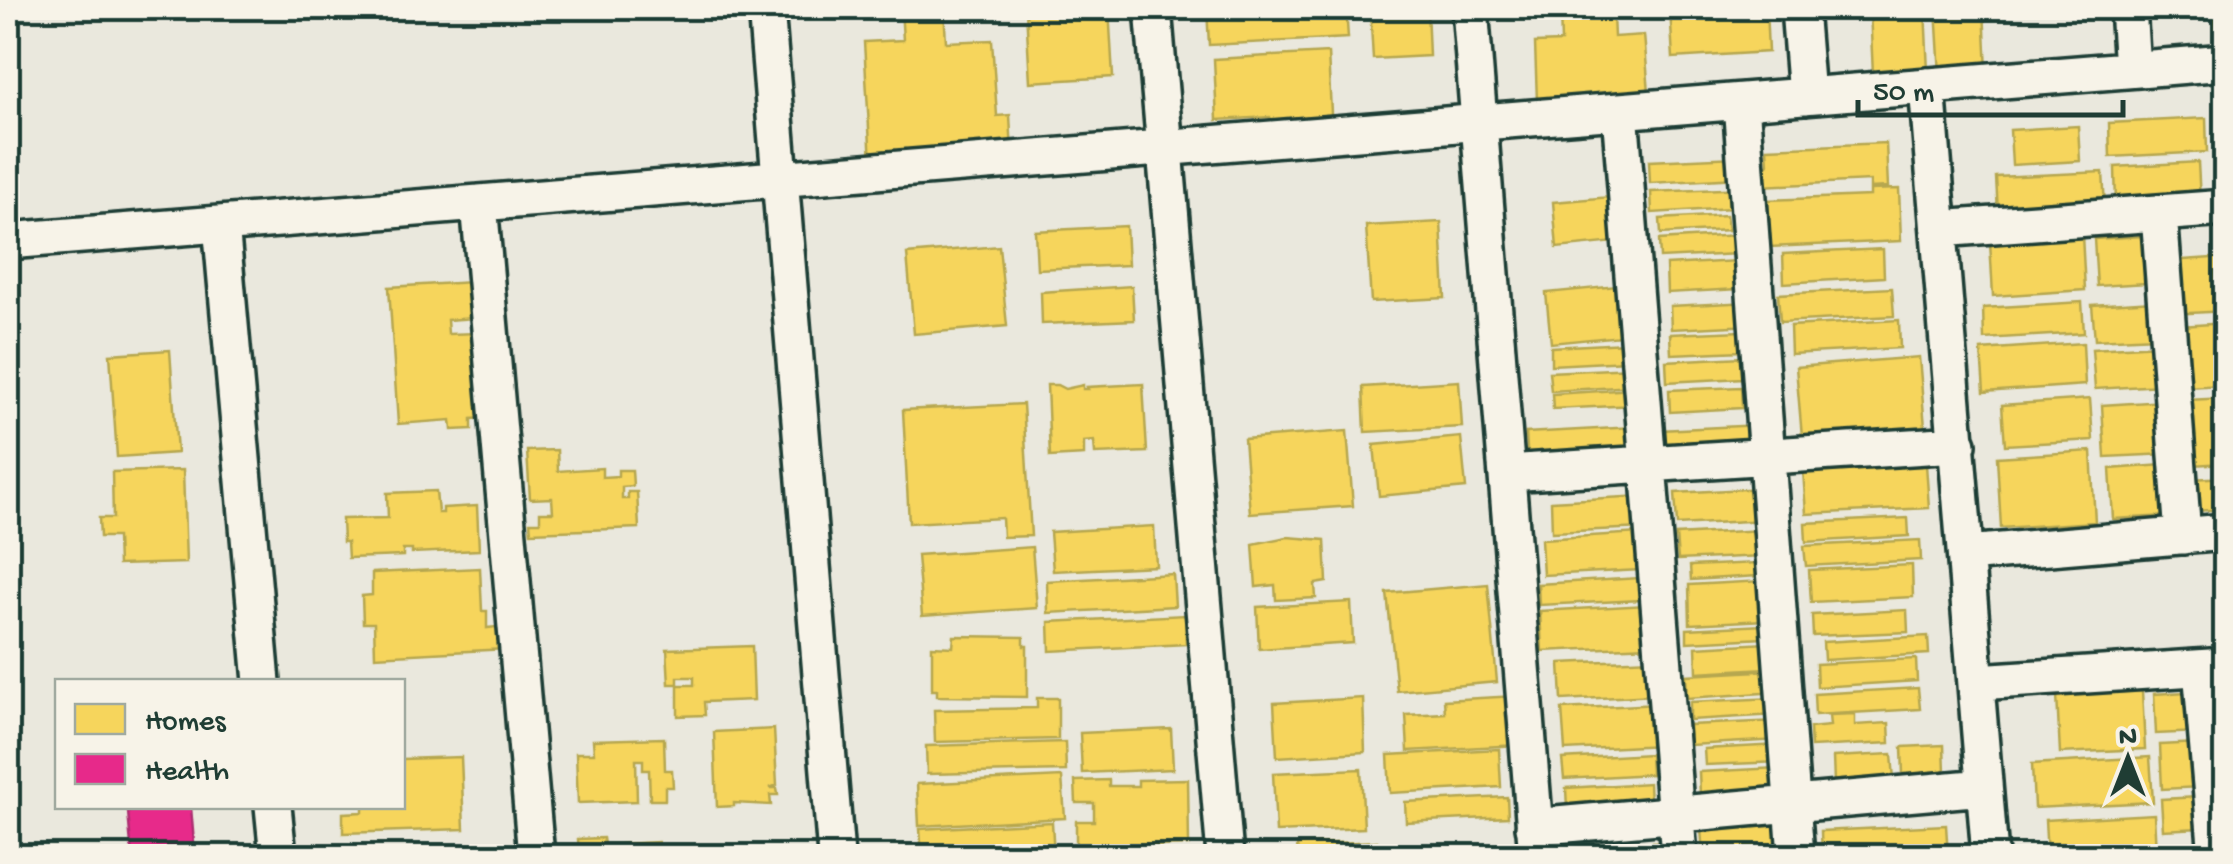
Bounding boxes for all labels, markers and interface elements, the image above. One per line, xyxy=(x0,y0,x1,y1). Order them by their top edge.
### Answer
scale bar xyxy=(1858,55,2123,117)
text: 50 m xyxy=(1873,77,1934,112)
legend xyxy=(55,679,405,809)
text: Homes xyxy=(145,706,226,741)
north arrow xyxy=(2078,709,2178,809)
text: N xyxy=(2119,722,2137,755)
text: Health xyxy=(145,756,229,791)

